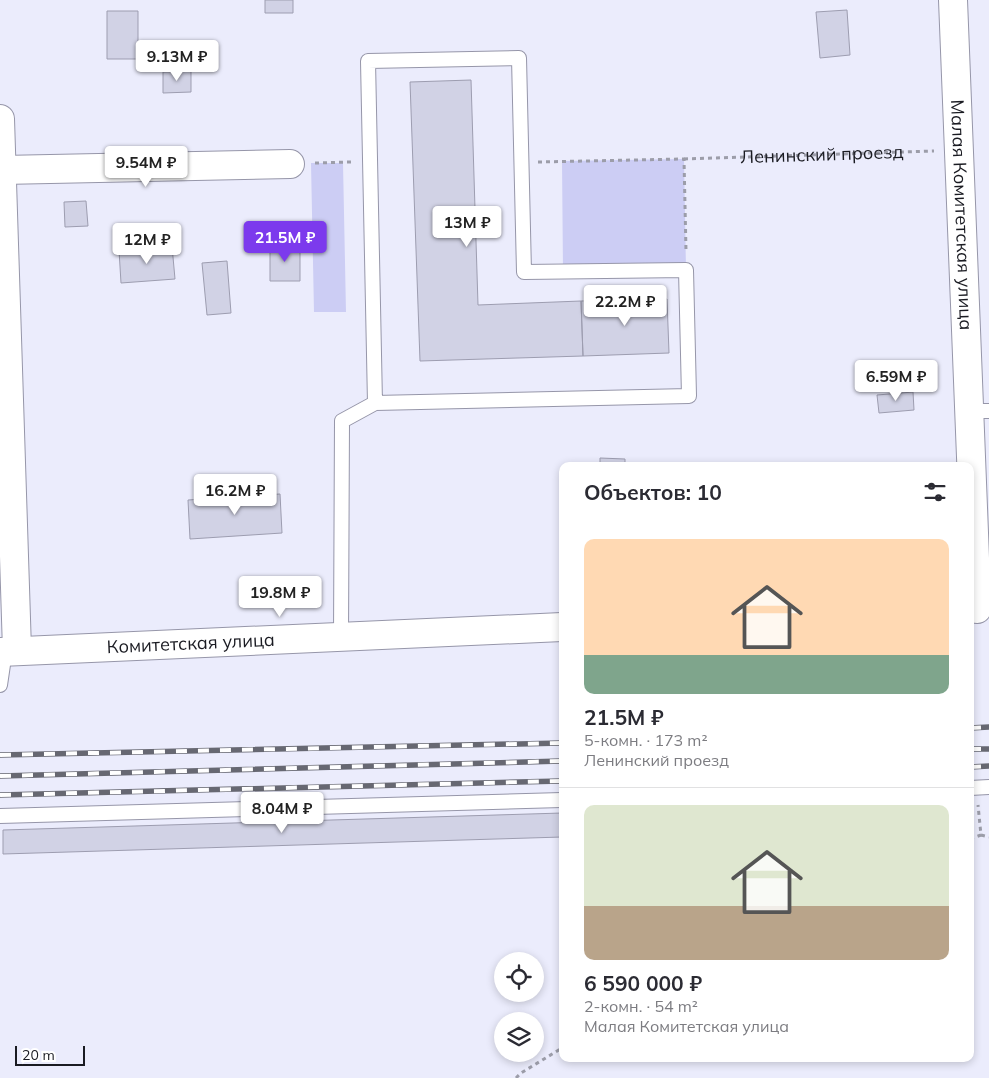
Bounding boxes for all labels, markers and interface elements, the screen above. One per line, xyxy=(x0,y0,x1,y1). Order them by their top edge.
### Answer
pin: 9.13M ₽ xyxy=(131,39,223,82)
text: 9.13M ₽ xyxy=(147,46,207,66)
street label: Малая Комитетская улица xyxy=(946,99,978,331)
street label: Ленинский проезд xyxy=(740,140,904,168)
pin: 9.54M ₽ xyxy=(100,146,192,188)
text: 9.54M ₽ xyxy=(116,152,176,172)
pin: 13M ₽ xyxy=(432,206,502,248)
text: 13M ₽ xyxy=(443,212,491,232)
pin: 21.5M ₽ xyxy=(239,220,331,263)
pin: 12M ₽ xyxy=(112,222,182,265)
text: 21.5M ₽ xyxy=(255,227,315,247)
text: 12M ₽ xyxy=(123,229,171,249)
pin: 22.2M ₽ xyxy=(579,284,671,327)
text: 22.2M ₽ xyxy=(595,291,655,311)
pin: 6.59M ₽ xyxy=(850,360,942,402)
text: 6.59M ₽ xyxy=(866,366,926,386)
pin: 16.2M ₽ xyxy=(189,474,281,516)
icon: filters xyxy=(921,478,949,506)
text: Объектов: 10 xyxy=(584,479,722,505)
text: 16.2M ₽ xyxy=(205,480,265,500)
icon: home xyxy=(722,572,812,662)
pin: 19.8M ₽ xyxy=(234,576,326,618)
text: 19.8M ₽ xyxy=(250,582,310,602)
street label: Комитетская улица xyxy=(106,628,275,658)
text: 21.5M ₽ xyxy=(584,704,664,730)
text: 5-комн. · 173 m² xyxy=(584,730,708,750)
text: Ленинский проезд xyxy=(584,750,729,770)
pin: 8.04M ₽ xyxy=(236,792,328,834)
text: 8.04M ₽ xyxy=(252,798,312,818)
icon: home xyxy=(722,837,812,927)
map controls xyxy=(494,952,544,1062)
button: locate xyxy=(494,952,544,1002)
text: 6 590 000 ₽ xyxy=(584,970,702,996)
text: 2-комн. · 54 m² xyxy=(584,996,698,1016)
button: layers xyxy=(494,1012,544,1062)
text: Малая Комитетская улица xyxy=(584,1016,789,1036)
scale bar xyxy=(15,1043,85,1066)
text: 20 m xyxy=(22,1046,55,1064)

